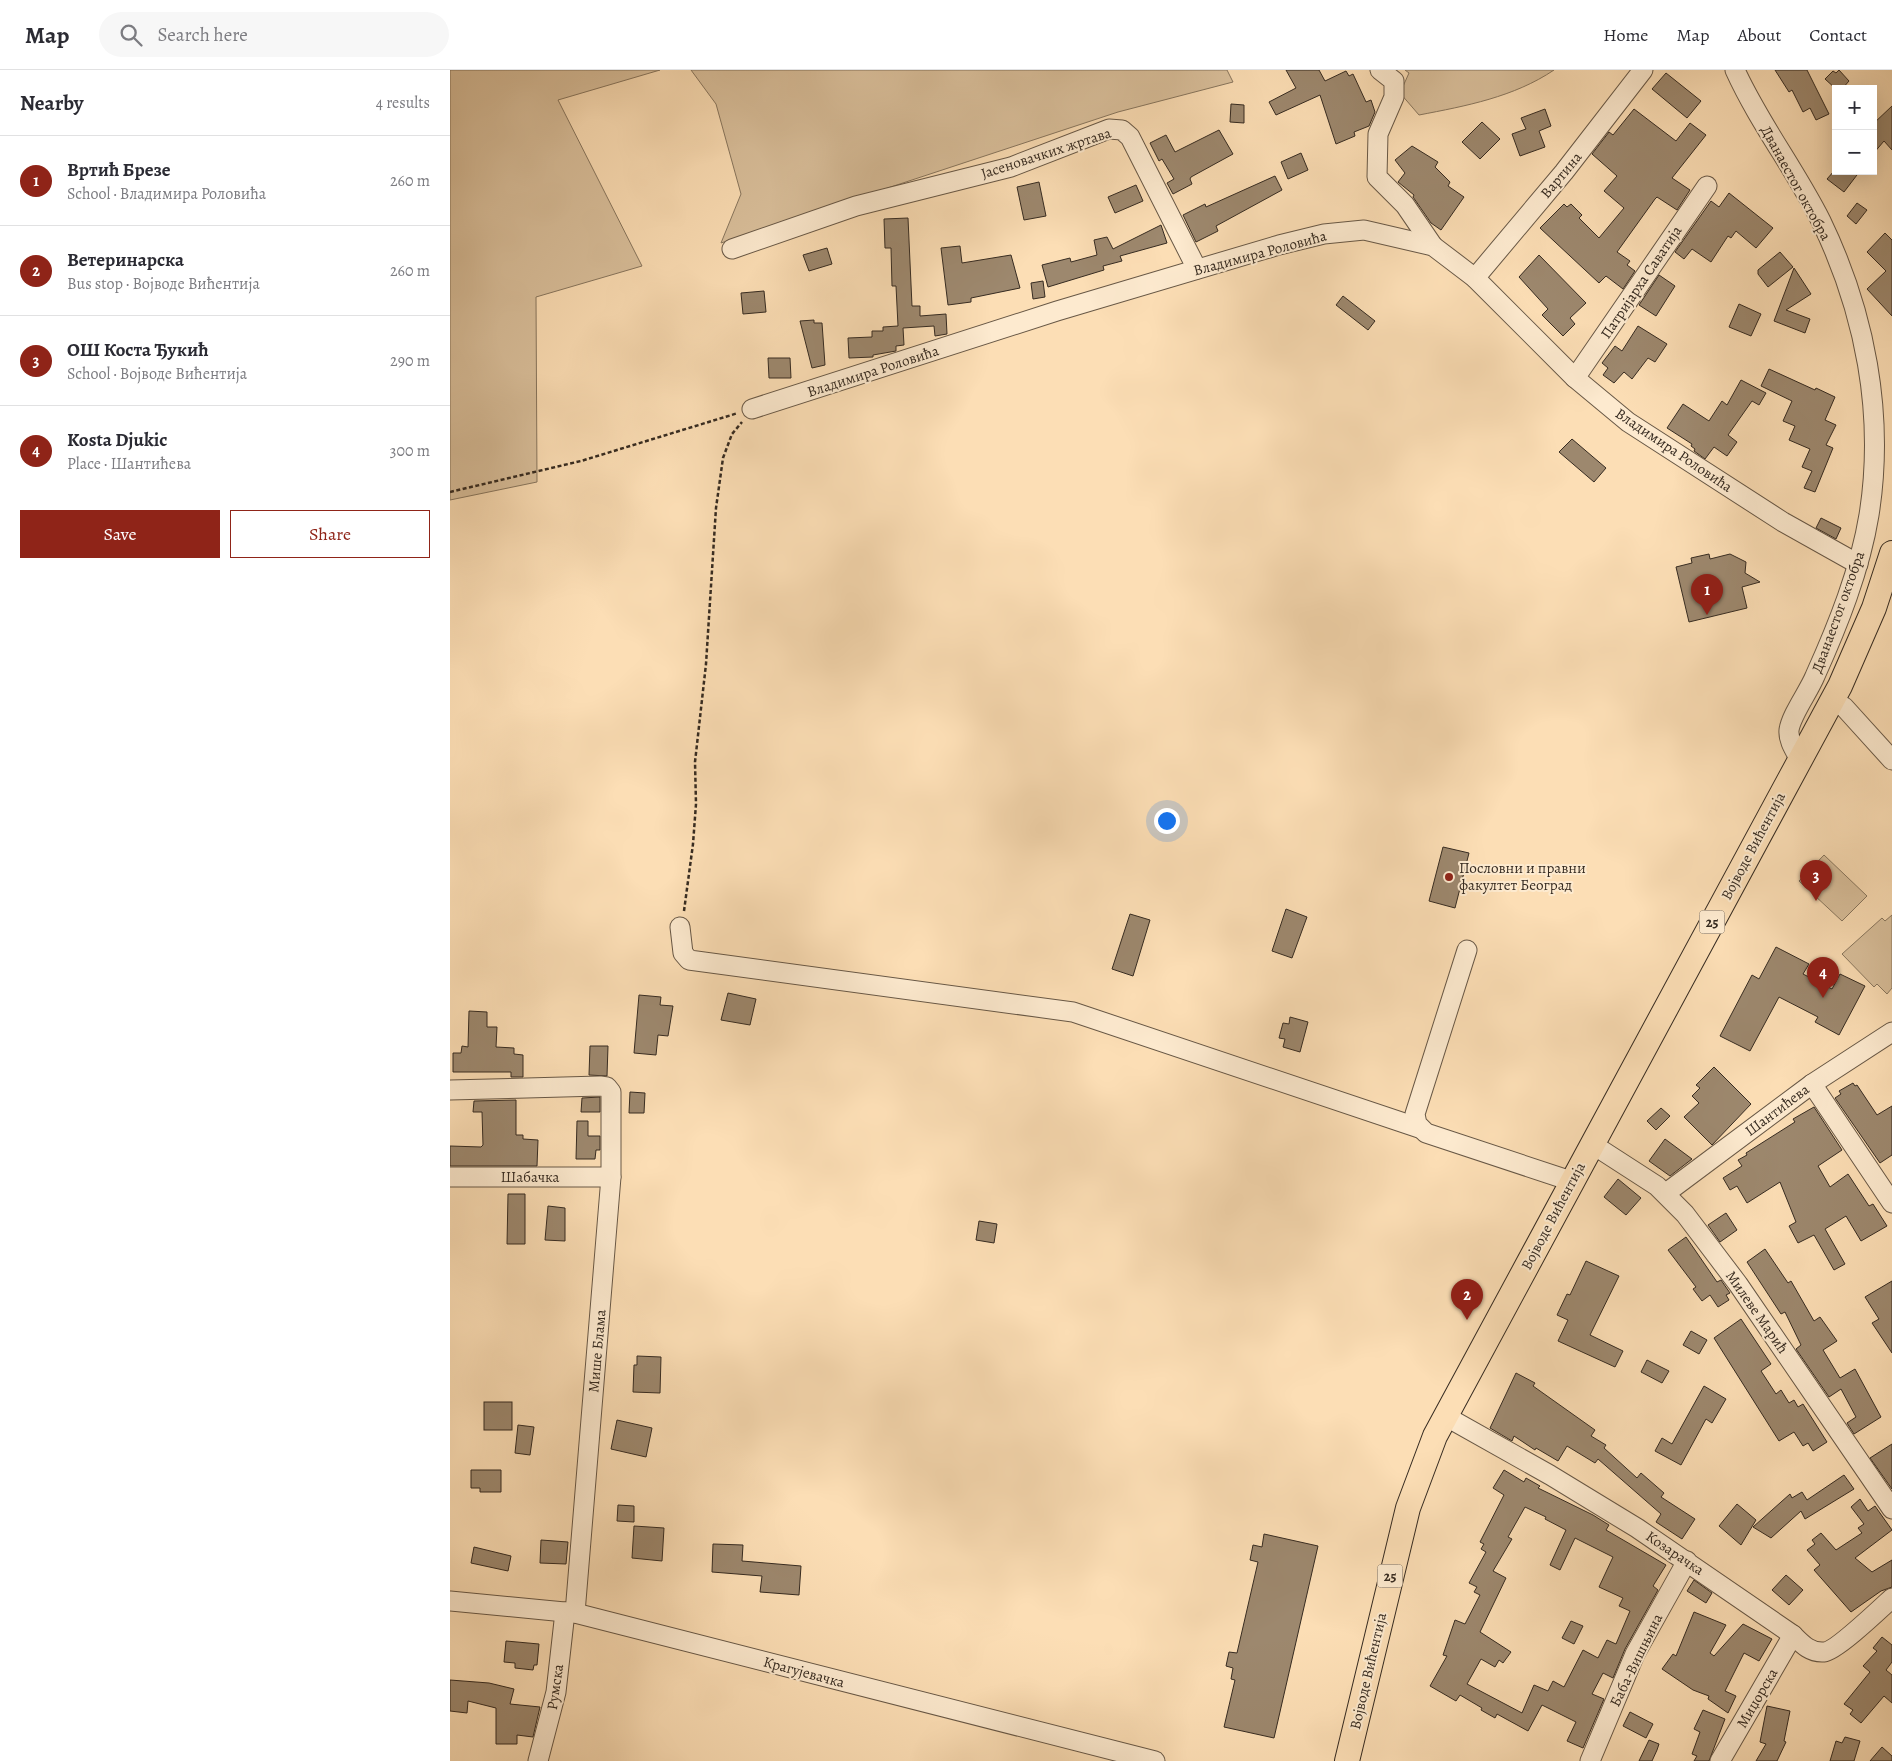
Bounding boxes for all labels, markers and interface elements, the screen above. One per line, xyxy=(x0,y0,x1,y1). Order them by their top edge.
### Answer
search box xyxy=(99,12,449,57)
text: Map xyxy=(25,19,69,51)
icon: search xyxy=(117,21,145,49)
text: Search here xyxy=(157,22,248,48)
text: Home xyxy=(1603,23,1648,47)
text: Map xyxy=(1676,23,1709,47)
text: About xyxy=(1737,23,1781,47)
text: Contact xyxy=(1809,23,1867,47)
map controls xyxy=(1832,85,1877,175)
button: + xyxy=(1832,85,1877,130)
text: Nearby xyxy=(20,89,83,117)
text: 4 results xyxy=(376,92,430,114)
street label: Јасеновачких жртава xyxy=(978,122,1114,183)
street label: Дванаестог октобра xyxy=(1756,122,1836,244)
button: − xyxy=(1832,130,1877,175)
street label: Вартина xyxy=(1536,147,1586,202)
text: Вртић Брезе xyxy=(67,157,170,183)
text: 1 xyxy=(33,170,39,192)
text: 260 m xyxy=(390,170,430,192)
text: School · Владимира Роловића xyxy=(67,183,266,205)
street label: Патријарха Саватија xyxy=(1596,222,1686,342)
street label: Владимира Роловића xyxy=(1191,226,1329,280)
text: Ветеринарска xyxy=(67,247,184,273)
text: 2 xyxy=(32,260,40,282)
text: 260 m xyxy=(390,260,430,282)
text: Bus stop · Војводе Вићентија xyxy=(67,273,260,295)
text: ОШ Коста Ђукић xyxy=(67,337,209,363)
street label: Владимира Роловића xyxy=(805,340,941,402)
text: 3 xyxy=(33,350,39,372)
text: 290 m xyxy=(390,350,430,372)
text: School · Војводе Вићентија xyxy=(67,363,247,385)
street label: Владимира Роловића xyxy=(1612,403,1737,497)
text: Kosta Djukic xyxy=(67,427,167,453)
text: 4 xyxy=(32,440,40,462)
text: 300 m xyxy=(390,440,430,462)
text: Place · Шантићева xyxy=(67,453,191,475)
button: Save xyxy=(20,510,220,558)
button: Share xyxy=(230,510,430,558)
street label: Дванаестог октобра xyxy=(1807,548,1869,676)
pin: 1 xyxy=(1691,574,1723,615)
street label: Војводе Вићентија xyxy=(1716,789,1790,903)
your location xyxy=(1154,808,1180,834)
place label: Пословни и правни факултет Београд xyxy=(1459,858,1586,895)
pin: 3 xyxy=(1800,860,1832,901)
marker: Пословни и правни факултет Београд xyxy=(1443,871,1455,883)
road number: 25 xyxy=(1700,910,1724,934)
pin: 4 xyxy=(1807,957,1839,998)
street label: Шантићева xyxy=(1741,1079,1813,1141)
street label: Војводе Вићентија xyxy=(1516,1159,1590,1273)
street label: Шабачка xyxy=(501,1167,560,1187)
street label: Милеве Марић xyxy=(1721,1267,1793,1357)
pin: 2 xyxy=(1451,1279,1483,1320)
street label: Мише Блама xyxy=(583,1308,611,1394)
street label: Козарачка xyxy=(1642,1526,1708,1580)
road number: 25 xyxy=(1378,1564,1402,1588)
street label: Баба-Вишњина xyxy=(1605,1610,1667,1710)
street label: Војводе Вићентија xyxy=(1345,1611,1391,1731)
street label: Крагујевачка xyxy=(761,1652,847,1692)
street label: Румска xyxy=(542,1663,568,1711)
street label: Миџорска xyxy=(1732,1664,1782,1732)

